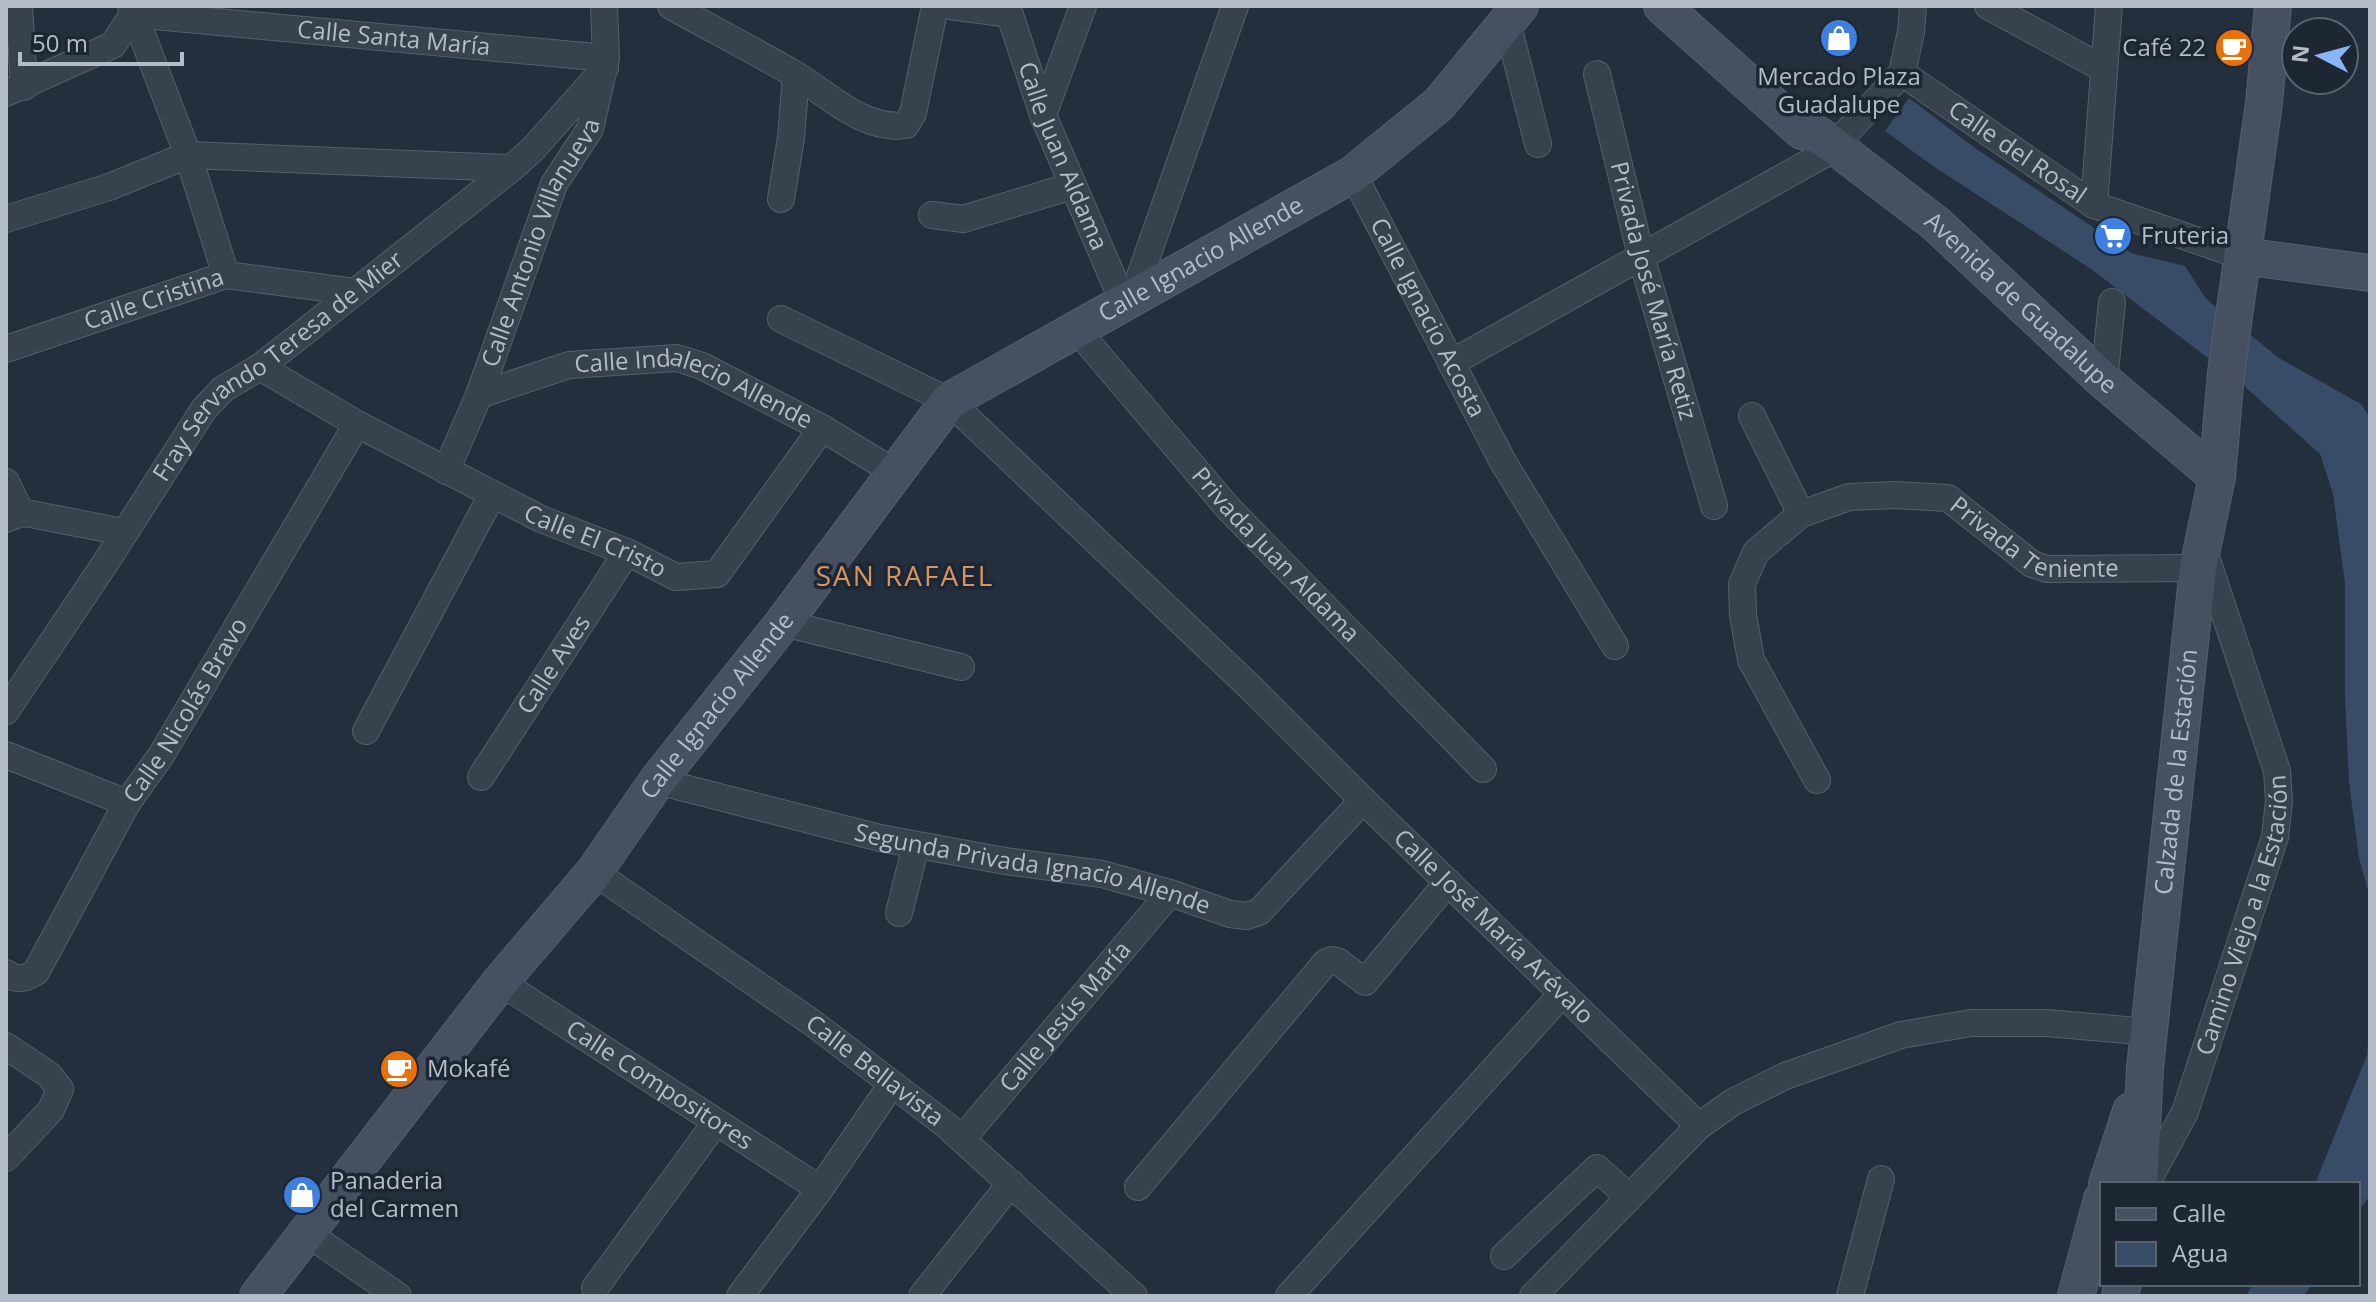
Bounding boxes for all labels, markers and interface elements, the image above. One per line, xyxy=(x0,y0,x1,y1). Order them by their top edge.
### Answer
street label: Calle Santa María xyxy=(296,11,492,62)
scale bar xyxy=(20,16,182,66)
north arrow xyxy=(2280,16,2360,96)
shop icon: Mercado Plaza Guadalupe xyxy=(1818,17,1860,59)
text: 50 m xyxy=(32,26,88,59)
cafe icon: Café 22 xyxy=(2213,27,2255,69)
place label: Café 22 xyxy=(2122,30,2206,63)
text: N xyxy=(2283,43,2315,64)
street label: Calle Juan Aldama xyxy=(1011,57,1117,255)
place label: Mercado Plaza Guadalupe xyxy=(1757,59,1921,120)
street label: Calle del Rosal xyxy=(1943,92,2094,210)
street label: Calle Antonio Villanueva xyxy=(472,115,607,371)
street label: Privada José María Retiz xyxy=(1604,158,1706,423)
street label: Calle Ignacio Allende xyxy=(1092,187,1308,329)
street label: Avenida de Guadalupe xyxy=(1919,203,2125,400)
street label: Calle Ignacio Acosta xyxy=(1364,211,1495,423)
supermarket icon: Fruteria xyxy=(2092,215,2134,257)
place label: Fruteria xyxy=(2141,218,2229,251)
street label: Fray Servando Teresa de Mier xyxy=(144,242,409,487)
street label: Calle Cristina xyxy=(79,259,228,337)
street label: Calle Indalecio Allende xyxy=(573,339,819,435)
street label: Privada Juan Aldama xyxy=(1185,459,1368,648)
street label: Privada Teniente xyxy=(1944,488,2119,584)
street label: Calle El Cristo xyxy=(519,495,673,584)
district label: SAN RAFAEL xyxy=(816,556,994,594)
street label: Calle Ignacio Allende xyxy=(631,605,800,805)
street label: Calle Aves xyxy=(508,608,597,720)
street label: Calle Nicolás Bravo xyxy=(114,611,254,809)
street label: Calzada de la Estación xyxy=(2145,647,2204,896)
street label: Camino Viejo a la Estación xyxy=(2187,774,2294,1059)
street label: Segunda Privada Ignacio Allende xyxy=(851,814,1215,921)
street label: Calle José María Arévalo xyxy=(1387,821,1602,1031)
street label: Calle Jesús María xyxy=(991,933,1138,1098)
street label: Calle Bellavista xyxy=(800,1006,952,1133)
street label: Calle Compositores xyxy=(561,1011,760,1157)
cafe icon: Mokafé xyxy=(378,1048,420,1090)
place label: Mokafé xyxy=(427,1051,511,1084)
place label: Panaderia del Carmen xyxy=(330,1163,459,1224)
shop icon: Panaderia del Carmen xyxy=(281,1174,323,1216)
legend xyxy=(2100,1182,2360,1286)
text: Calle xyxy=(2172,1196,2226,1229)
text: Agua xyxy=(2172,1236,2228,1269)

